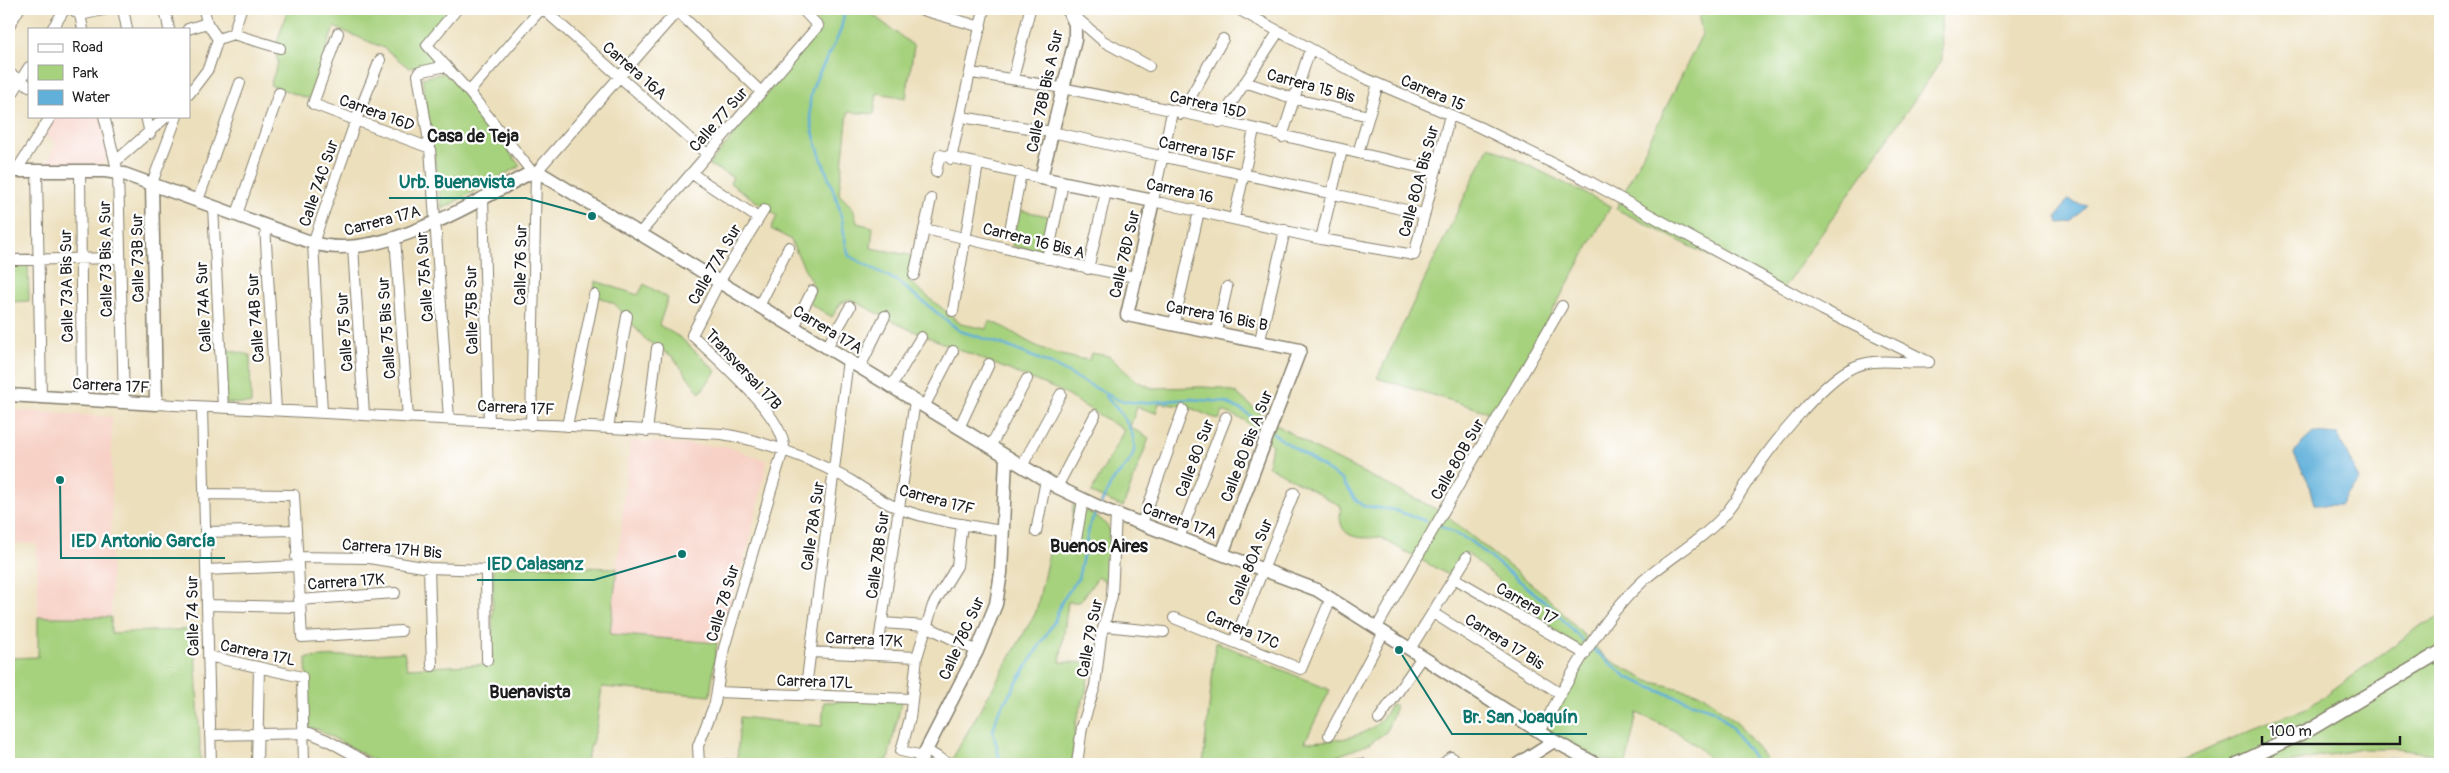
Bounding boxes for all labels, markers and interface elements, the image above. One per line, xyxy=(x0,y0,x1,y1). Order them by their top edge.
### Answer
legend xyxy=(28,28,190,118)
street label: Calle 78B Bis A Sur xyxy=(1022,28,1068,154)
street label: Carrera 16A xyxy=(598,37,671,104)
text: Road xyxy=(72,38,103,57)
text: Park xyxy=(72,64,99,83)
street label: Carrera 15 Bis xyxy=(1264,65,1357,107)
street label: Carrera 15 xyxy=(1397,70,1468,115)
street label: Calle 77 Sur xyxy=(685,83,753,156)
street label: Carrera 15D xyxy=(1168,86,1248,123)
text: Water xyxy=(72,88,111,107)
street label: Carrera 16D xyxy=(336,90,417,136)
street label: Calle 80A Bis Sur xyxy=(1394,123,1444,239)
district label: Casa de Teja xyxy=(427,125,520,148)
street label: Carrera 15F xyxy=(1157,132,1237,168)
street label: Calle 74C Sur xyxy=(295,137,343,229)
callout: Urb. Buenavista xyxy=(389,165,526,198)
text: Urb. Buenavista xyxy=(399,171,516,194)
street label: Carrera 16 xyxy=(1144,174,1215,208)
street label: Calle 73 Bis A Sur xyxy=(95,200,117,317)
street label: Carrera 17A xyxy=(342,201,423,241)
street label: Calle 78D Sur xyxy=(1105,208,1145,300)
street label: Calle 73B Sur xyxy=(127,213,149,303)
street label: Carrera 16 Bis A xyxy=(980,219,1087,263)
street label: Calle 77A Sur xyxy=(684,220,746,309)
street label: Calle 76 Sur xyxy=(510,224,532,305)
street label: Calle 73A Bis Sur xyxy=(56,229,78,343)
street label: Calle 75A Sur xyxy=(412,231,438,323)
street label: Calle 74A Sur xyxy=(192,261,216,353)
street label: Calle 75B Sur xyxy=(461,265,483,355)
street label: Calle 74B Sur xyxy=(243,272,269,363)
street label: Calle 75 Bis Sur xyxy=(373,276,401,380)
street label: Calle 75 Sur xyxy=(332,291,358,373)
street label: Carrera 16 Bis B xyxy=(1164,296,1270,336)
street label: Carrera 17A xyxy=(789,301,866,359)
street label: Transversal 17B xyxy=(701,325,786,414)
street label: Carrera 17F xyxy=(72,374,150,398)
street label: Calle 80 Bis A Sur xyxy=(1216,387,1278,505)
street label: Carrera 17F xyxy=(477,396,555,420)
street label: Calle 80B Sur xyxy=(1426,415,1489,504)
street label: Calle 80 Sur xyxy=(1171,416,1219,500)
street label: Calle 78A Sur xyxy=(797,480,829,572)
street label: Carrera 17F xyxy=(897,480,977,520)
street label: Carrera 17A xyxy=(1140,498,1220,544)
street label: Calle 78B Sur xyxy=(862,510,894,600)
street label: Calle 80A Sur xyxy=(1224,516,1278,609)
callout: IED Antonio García xyxy=(61,525,225,558)
text: IED Antonio García xyxy=(71,530,216,553)
street label: Carrera 17H Bis xyxy=(341,535,443,563)
district label: Buenos Aires xyxy=(1050,535,1149,558)
callout: IED Calasanz xyxy=(477,547,594,580)
text: IED Calasanz xyxy=(486,553,584,576)
street label: Calle 78 Sur xyxy=(702,562,744,644)
street label: Carrera 17K xyxy=(307,569,386,595)
street label: Calle 74 Sur xyxy=(182,575,204,656)
street label: Carrera 17 xyxy=(1492,578,1561,630)
street label: Calle 78C Sur xyxy=(935,593,989,683)
street label: Calle 79 Sur xyxy=(1073,597,1107,679)
street label: Carrera 17C xyxy=(1203,606,1282,654)
street label: Carrera 17 Bis xyxy=(1461,609,1548,674)
street label: Carrera 17K xyxy=(825,628,903,652)
street label: Carrera 17L xyxy=(218,635,297,671)
street label: Carrera 17L xyxy=(776,671,854,693)
district label: Buenavista xyxy=(489,681,571,704)
callout: Br. San Joaquín xyxy=(1452,701,1587,734)
text: Br. San Joaquín xyxy=(1462,706,1578,729)
scale bar xyxy=(2262,713,2399,745)
text: 100 m xyxy=(2269,722,2312,741)

